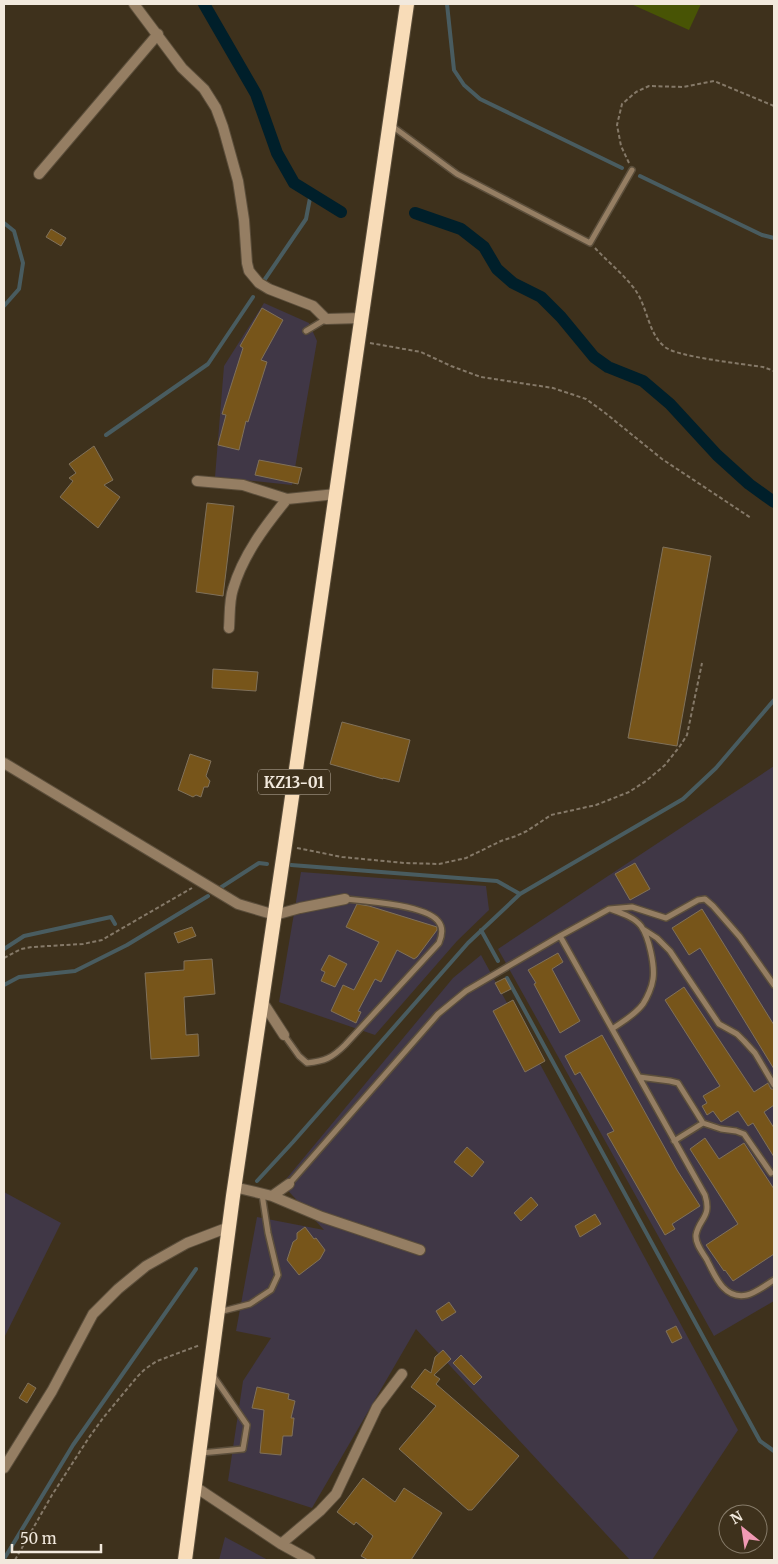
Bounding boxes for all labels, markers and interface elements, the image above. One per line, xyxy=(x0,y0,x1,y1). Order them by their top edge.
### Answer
road number: KZ13-01 xyxy=(258,770,330,794)
north arrow xyxy=(718,1504,768,1554)
text: N xyxy=(727,1507,746,1528)
scale bar xyxy=(12,1522,101,1554)
text: 50 m xyxy=(20,1529,57,1548)

